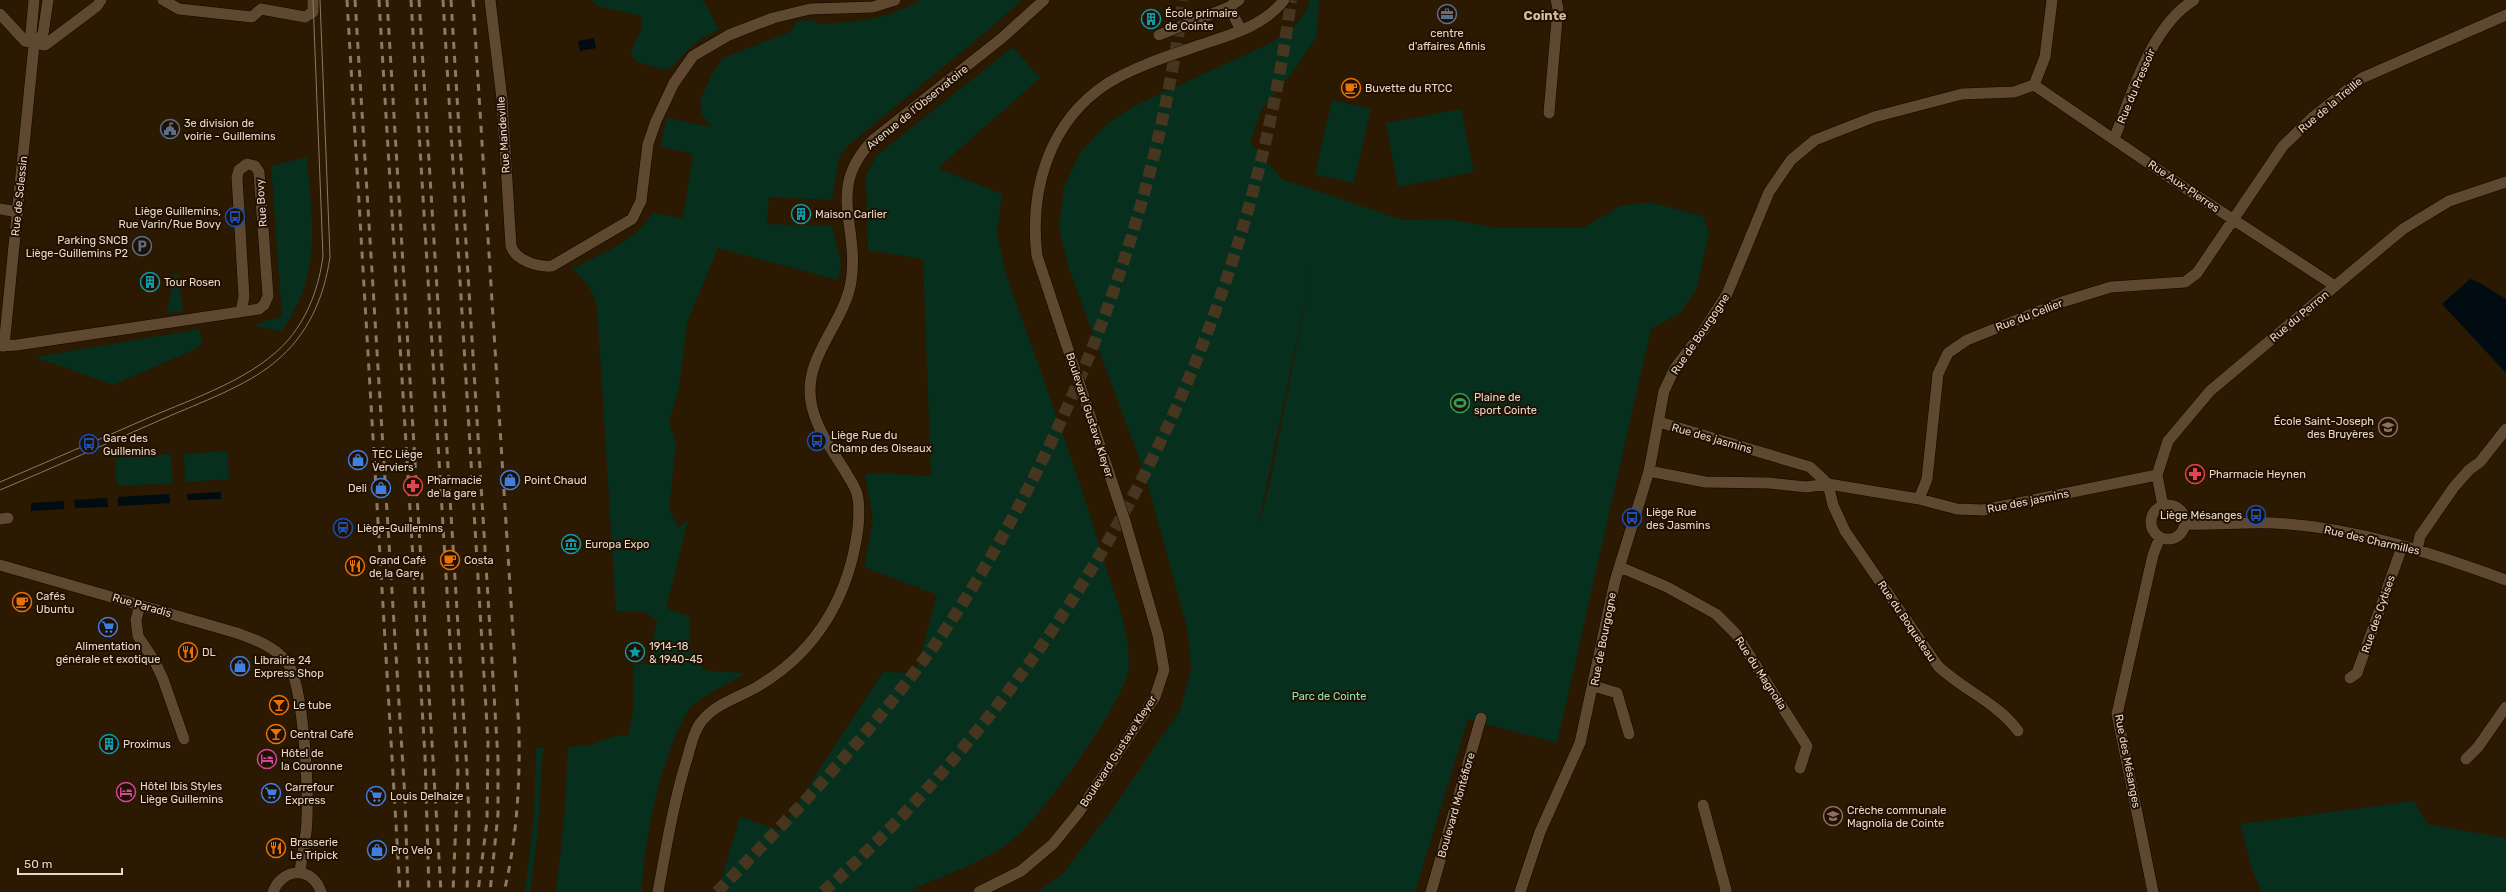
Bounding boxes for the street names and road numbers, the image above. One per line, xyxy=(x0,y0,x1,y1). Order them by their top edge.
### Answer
street label: Rue du Pressoir xyxy=(2115,46,2158,126)
street label: Avenue de l'Observatoire xyxy=(864,62,971,152)
street label: Rue de la Treille xyxy=(2296,75,2365,136)
street label: Rue Mandeville xyxy=(494,96,513,174)
street label: Rue de Sclessin xyxy=(9,155,30,237)
street label: Rue Aux-Pierres xyxy=(2146,158,2222,215)
street label: Rue Bovy xyxy=(253,178,270,228)
street label: Rue du Perron xyxy=(2267,288,2331,345)
street label: Rue de Bourgogne xyxy=(1669,291,1732,377)
street label: Rue du Cellier xyxy=(1994,296,2065,334)
street label: Boulevard Gustave Kleyer xyxy=(1063,351,1116,480)
street label: Rue des jasmins xyxy=(1670,421,1754,456)
street label: Rue des jasmins xyxy=(1986,487,2070,516)
street label: Rue des Charmilles xyxy=(2323,523,2421,558)
street label: Rue des Cytises xyxy=(2359,573,2398,655)
street label: Rue du Boqueteau xyxy=(1875,578,1938,664)
street label: Rue Paradis xyxy=(111,591,173,620)
street label: Rue de Bourgogne xyxy=(1588,591,1619,687)
street label: Rue du Magnolia xyxy=(1732,634,1789,712)
street label: Boulevard Gustave Kleyer xyxy=(1077,692,1160,809)
street label: Rue des Mésanges xyxy=(2112,713,2143,809)
street label: Boulevard Montéfiore xyxy=(1435,751,1478,859)

